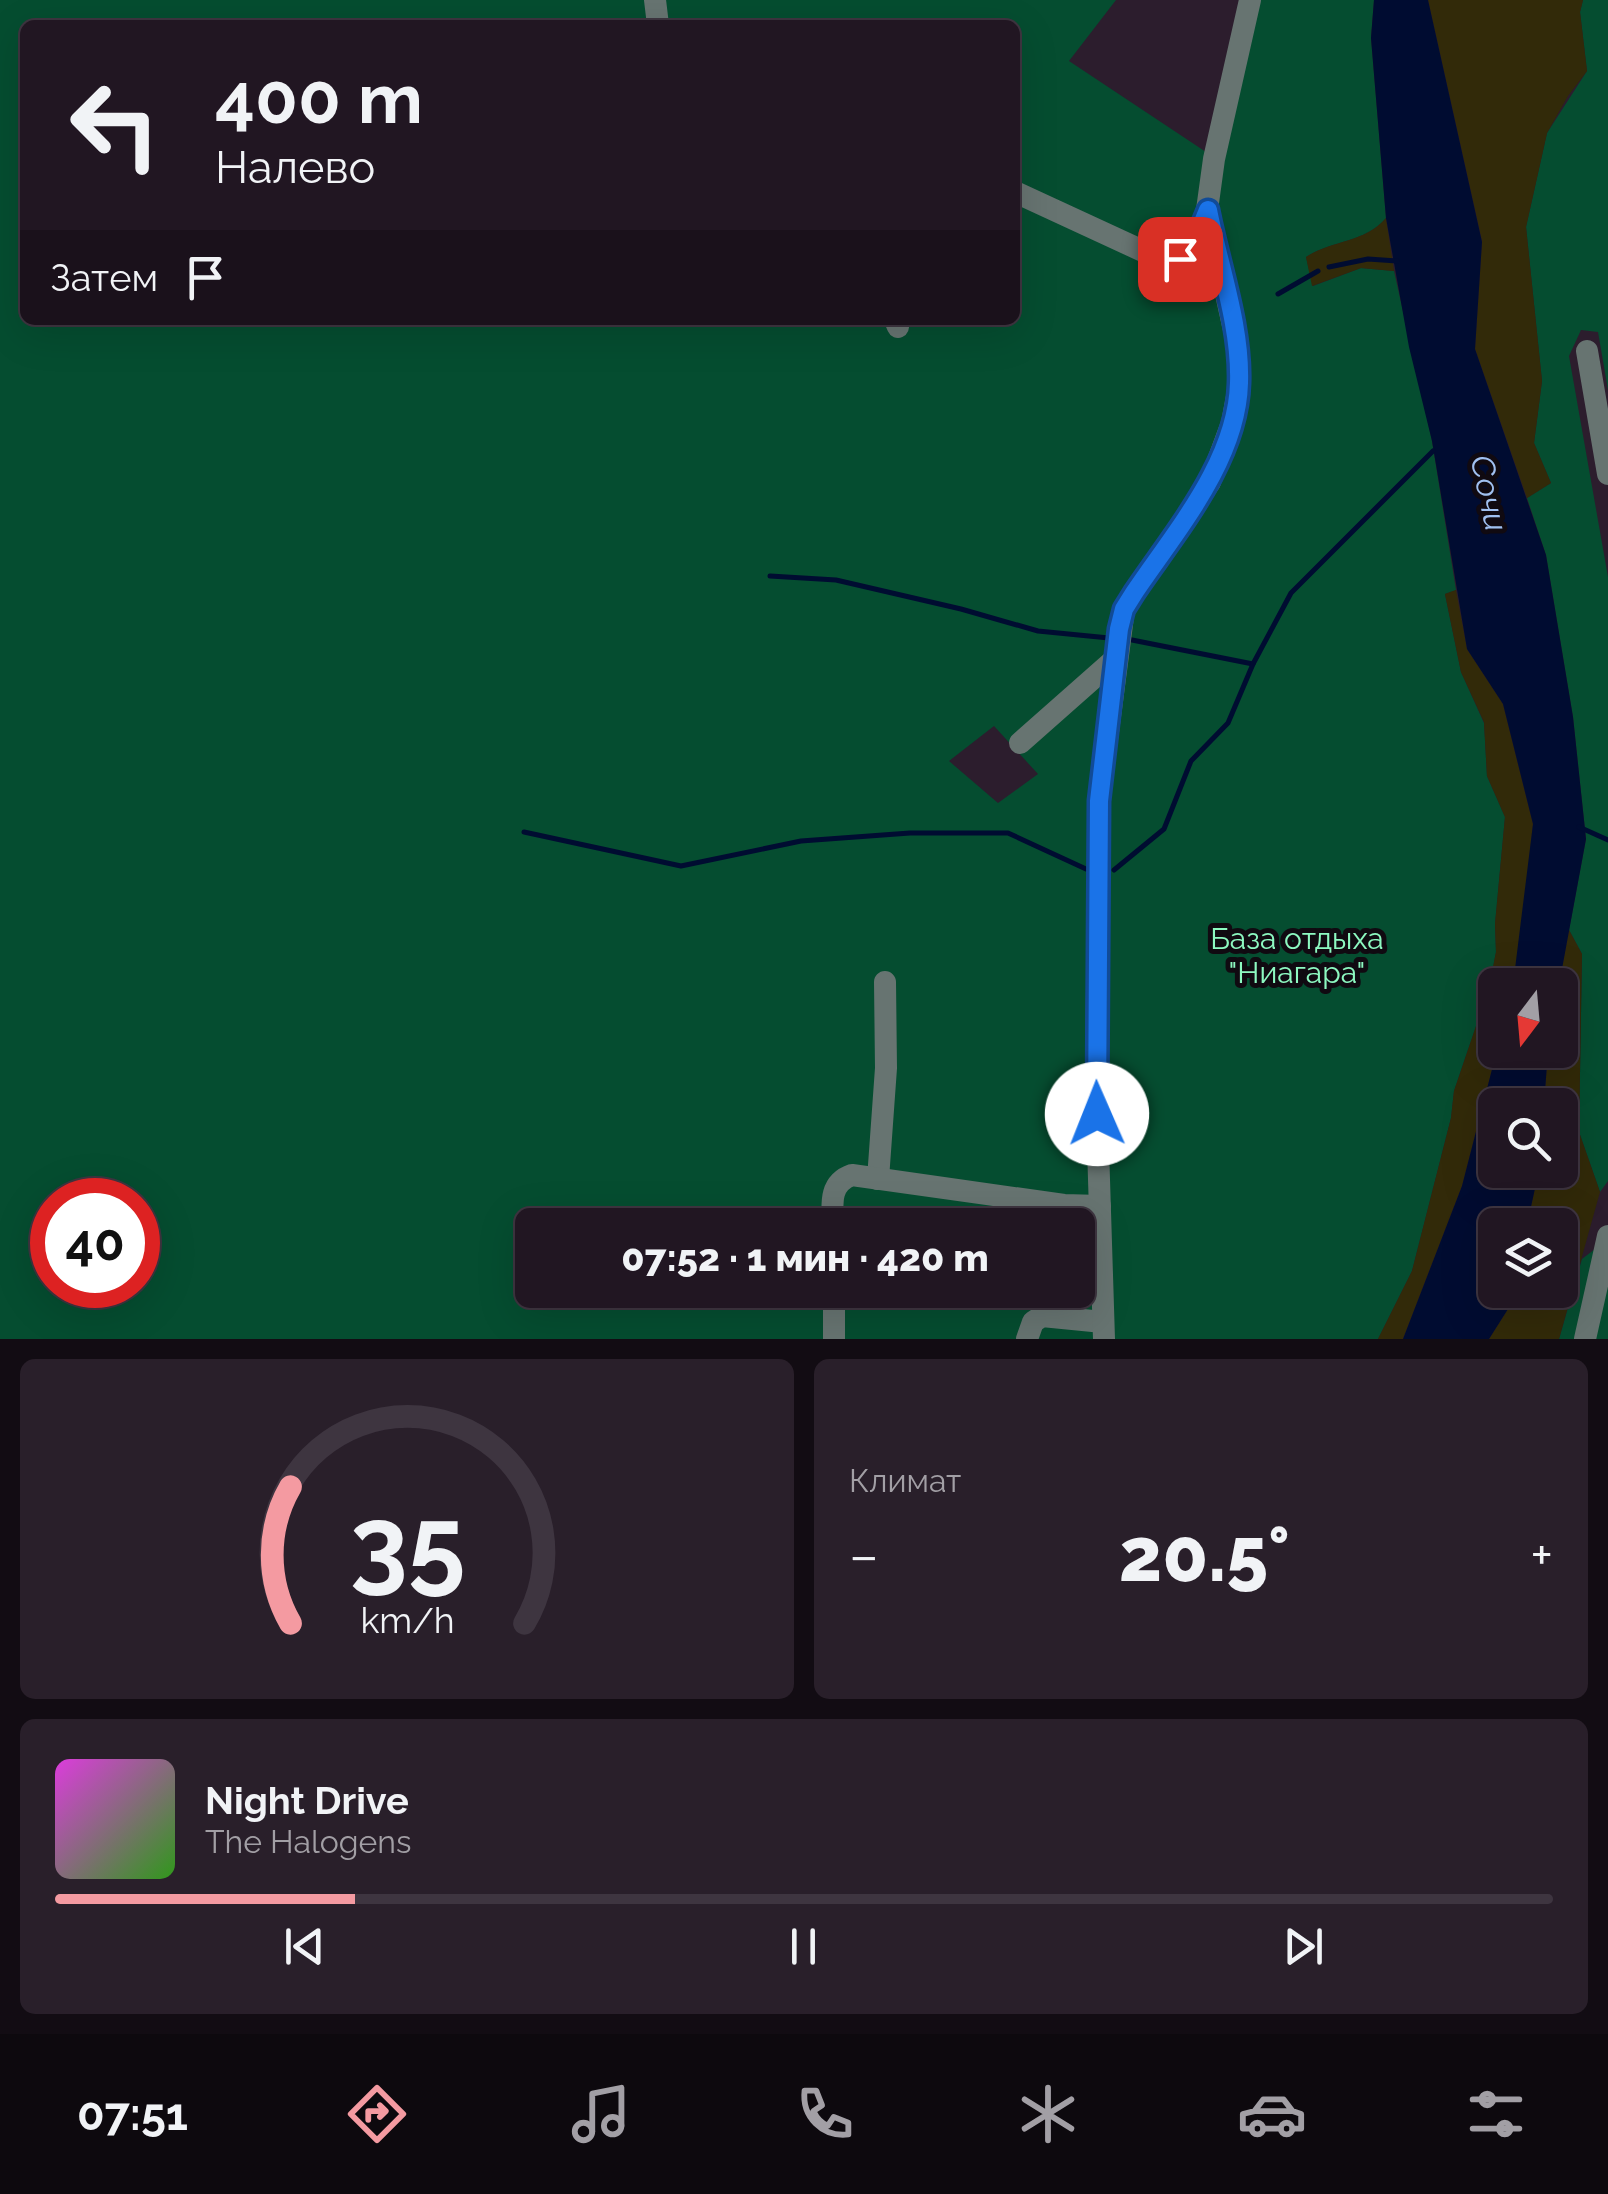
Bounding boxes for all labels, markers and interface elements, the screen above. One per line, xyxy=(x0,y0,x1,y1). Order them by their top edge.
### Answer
text: 400 m xyxy=(215,57,423,139)
icon: left xyxy=(50,60,180,190)
text: Налево xyxy=(215,141,375,194)
pin xyxy=(1138,217,1223,302)
icon: arrive xyxy=(1153,232,1208,287)
icon: arrive xyxy=(178,250,233,305)
text: Затем xyxy=(50,255,158,300)
water label: Сочи xyxy=(1463,452,1516,534)
park label: База отдыха "Ниагара" xyxy=(1210,921,1384,990)
north arrow xyxy=(1478,968,1578,1068)
map controls xyxy=(1478,968,1578,1308)
position arrow xyxy=(1045,1062,1149,1166)
button: search xyxy=(1478,1088,1578,1188)
speed limit sign: 40 xyxy=(30,1178,160,1308)
button: layers xyxy=(1478,1208,1578,1308)
text: 07:52 · 1 мин · 420 m xyxy=(621,1235,989,1280)
text: Климат xyxy=(849,1462,961,1499)
text: 35 xyxy=(349,1483,465,1605)
text: 20.5° xyxy=(1119,1510,1290,1599)
text: − xyxy=(849,1523,879,1588)
text: + xyxy=(1530,1523,1553,1588)
text: km/h xyxy=(360,1599,454,1641)
text: Night Drive xyxy=(205,1778,409,1823)
text: The Halogens xyxy=(205,1823,411,1860)
icon: previous xyxy=(277,1919,332,1974)
icon: pause xyxy=(776,1919,831,1974)
icon: next xyxy=(1276,1919,1331,1974)
icon: directions xyxy=(342,2079,412,2149)
icon: music xyxy=(566,2079,636,2149)
icon: phone xyxy=(790,2079,860,2149)
icon: climate xyxy=(1013,2079,1083,2149)
icon: car xyxy=(1237,2079,1307,2149)
icon: filters xyxy=(1461,2079,1531,2149)
text: 07:51 xyxy=(77,2088,188,2141)

